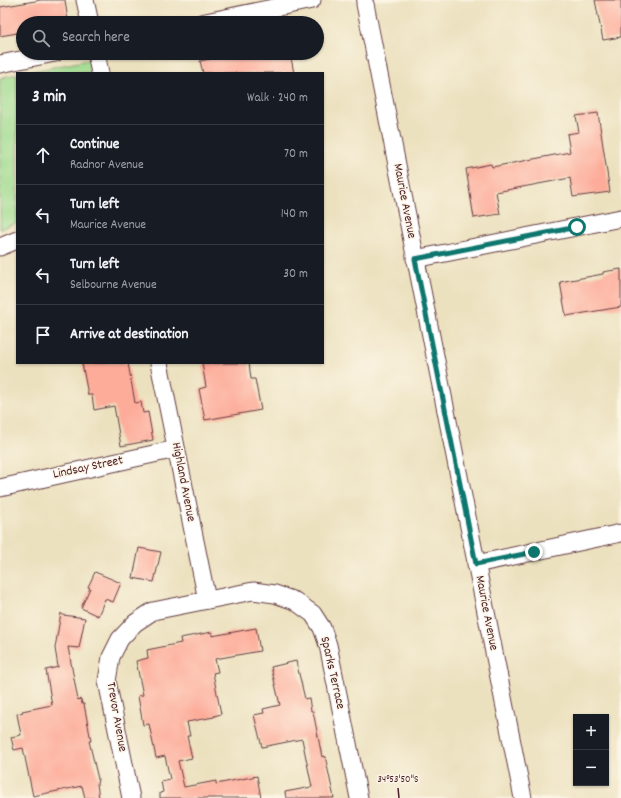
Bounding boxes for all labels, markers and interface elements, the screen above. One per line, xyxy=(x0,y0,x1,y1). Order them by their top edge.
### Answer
search box xyxy=(16,16,324,60)
icon: search xyxy=(30,27,52,49)
text: Search here xyxy=(62,27,130,49)
text: 3 min xyxy=(32,86,66,110)
text: Walk · 240 m xyxy=(247,89,308,108)
text: Continue xyxy=(70,134,119,156)
icon: ahead xyxy=(32,144,54,166)
text: 70 m xyxy=(284,145,308,164)
text: Radnor Avenue xyxy=(70,156,144,175)
street label: Maurice Avenue xyxy=(387,162,421,240)
text: Turn left xyxy=(70,194,119,216)
icon: left xyxy=(32,204,54,226)
text: 140 m xyxy=(281,205,308,224)
text: Maurice Avenue xyxy=(70,216,146,235)
route start xyxy=(568,218,586,236)
text: Turn left xyxy=(70,254,119,276)
icon: left xyxy=(32,264,54,286)
text: 30 m xyxy=(283,265,308,284)
text: Selbourne Avenue xyxy=(70,276,157,295)
icon: arrive xyxy=(32,324,54,346)
text: Arrive at destination xyxy=(70,324,188,346)
street label: Highland Avenue xyxy=(166,441,200,524)
street label: Lindsay Street xyxy=(51,451,125,485)
route end xyxy=(525,543,543,561)
street label: Maurice Avenue xyxy=(469,574,503,652)
street label: Sparks Terrace xyxy=(314,635,350,711)
street label: Trevor Avenue xyxy=(101,681,132,754)
map controls xyxy=(573,714,609,786)
button: + xyxy=(573,714,609,750)
button: − xyxy=(573,750,609,786)
text: 34°53'50"S xyxy=(378,773,418,787)

